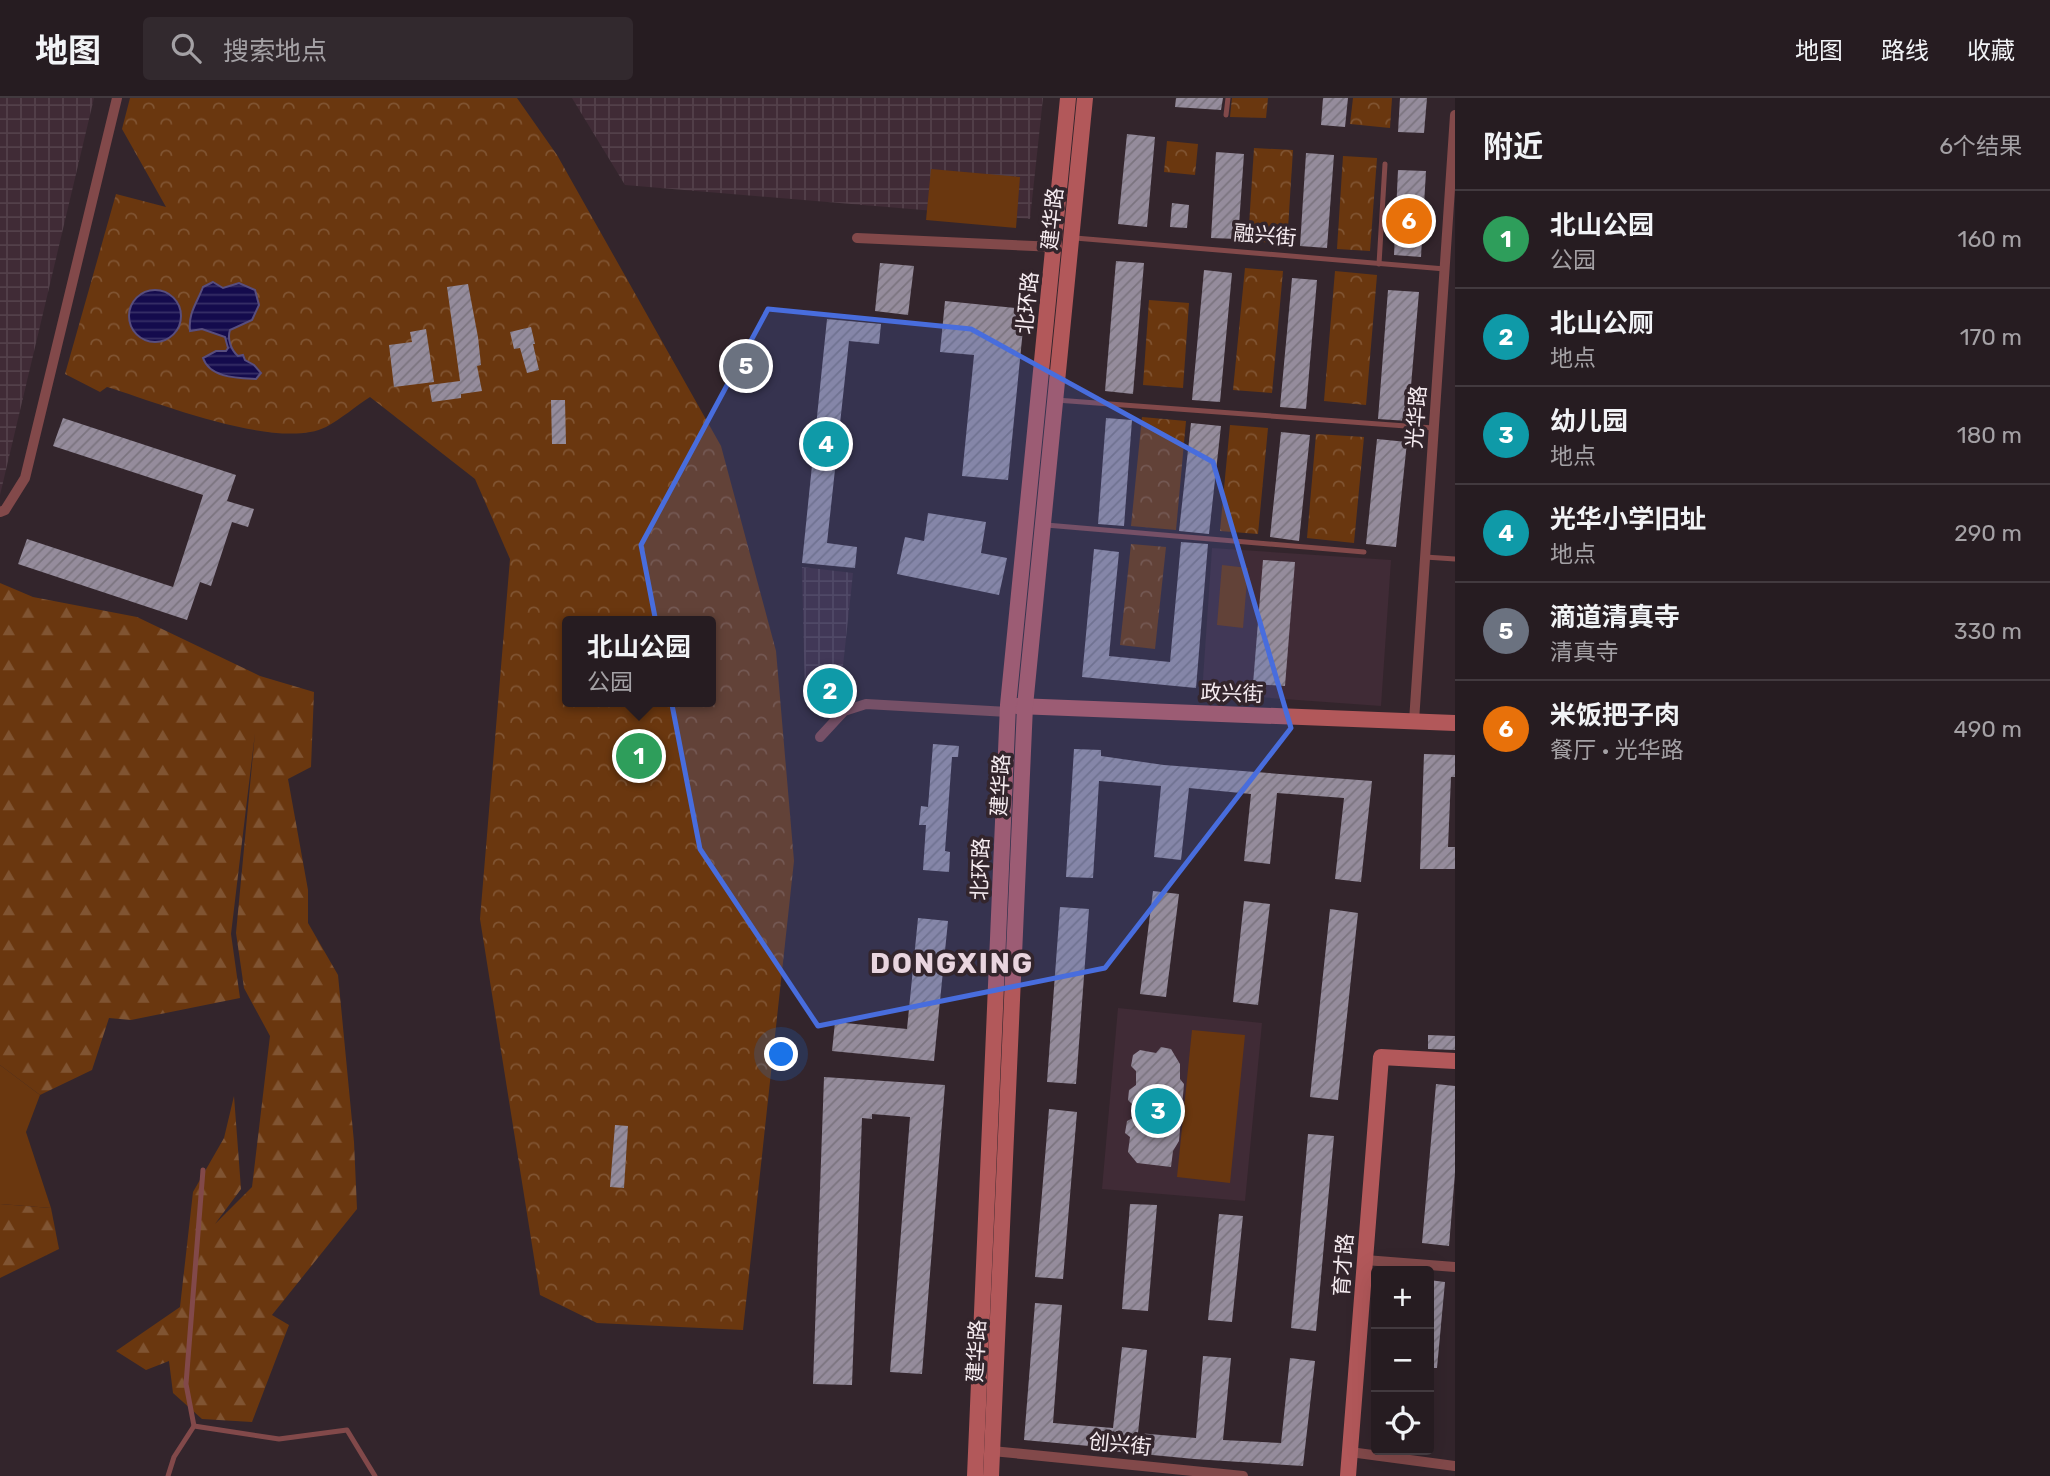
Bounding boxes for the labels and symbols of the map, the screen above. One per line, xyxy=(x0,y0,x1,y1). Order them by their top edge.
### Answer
street label: 建华路 xyxy=(1036,186,1068,252)
pin: 6 xyxy=(1386,195,1432,247)
street label: 融兴街 xyxy=(1233,220,1297,250)
street label: 北环路 xyxy=(1011,270,1043,336)
pin: 5 xyxy=(723,340,769,392)
street label: 光华路 xyxy=(1401,385,1431,449)
pin: 4 xyxy=(803,418,849,470)
pin: 2 xyxy=(807,665,853,717)
street label: 政兴街 xyxy=(1200,679,1264,707)
pin: 1 xyxy=(616,730,662,782)
street label: 建华路 xyxy=(986,753,1014,817)
street label: 北环路 xyxy=(966,837,994,901)
district label: DONGXING xyxy=(870,947,1034,980)
your location xyxy=(764,1037,798,1071)
pin: 3 xyxy=(1135,1085,1181,1137)
street label: 育才路 xyxy=(1328,1233,1358,1297)
street label: 建华路 xyxy=(962,1319,990,1383)
street label: 创兴街 xyxy=(1087,1428,1153,1460)

